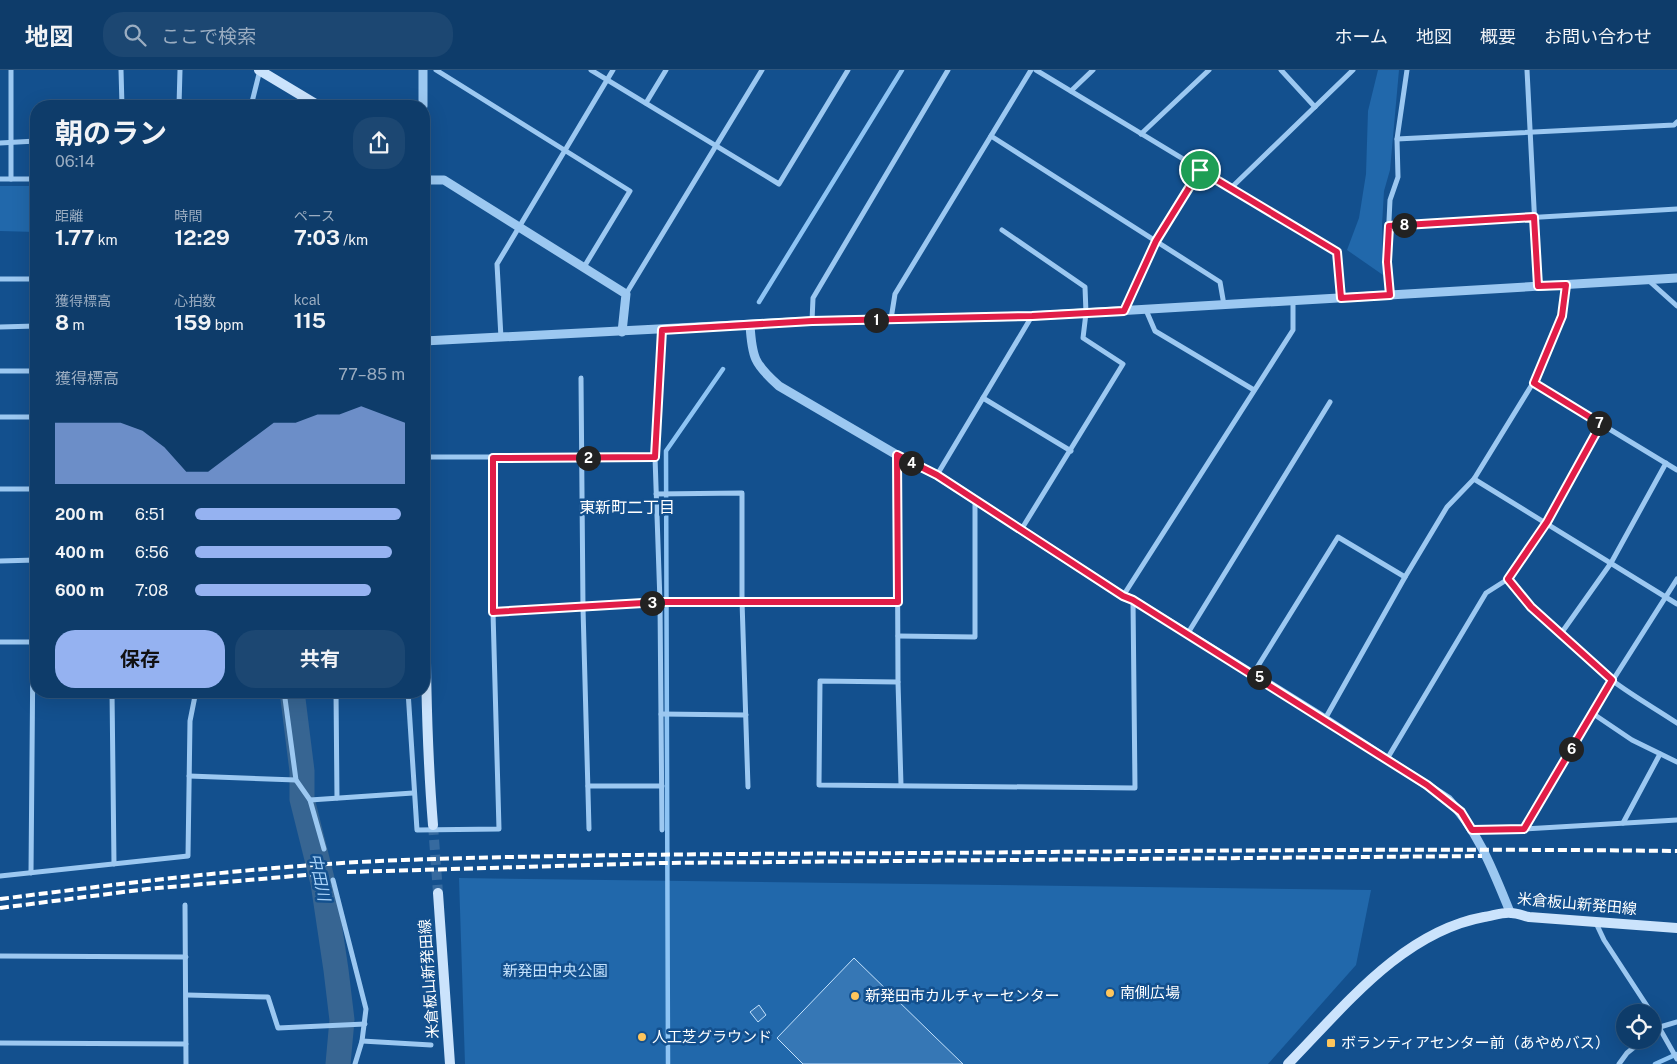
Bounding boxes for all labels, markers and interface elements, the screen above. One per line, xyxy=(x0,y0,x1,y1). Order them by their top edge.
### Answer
search box xyxy=(103,12,453,57)
icon: search xyxy=(121,21,149,49)
text: 地図 xyxy=(25,22,73,50)
text: ここで検索 xyxy=(161,25,256,47)
text: ホーム xyxy=(1335,26,1388,47)
text: 地図 xyxy=(1416,26,1452,47)
text: 概要 xyxy=(1480,26,1516,47)
text: お問い合わせ xyxy=(1544,26,1652,47)
text: 朝のラン xyxy=(55,116,167,149)
button: share xyxy=(353,117,405,169)
pin xyxy=(1179,149,1221,191)
text: 06:14 xyxy=(55,152,95,171)
icon: arrive xyxy=(1186,156,1214,184)
text: 距離 xyxy=(55,208,83,224)
text: 時間 xyxy=(174,208,202,224)
text: ペース xyxy=(294,208,335,224)
pin: 8 xyxy=(1392,212,1416,238)
text: 8 xyxy=(1400,217,1409,233)
text: 1.77 xyxy=(55,225,94,250)
text: 12:29 xyxy=(174,225,230,250)
text: 7:03 xyxy=(294,225,340,250)
text: km xyxy=(94,232,118,248)
text: /km xyxy=(340,232,368,248)
text: kcal xyxy=(294,292,321,308)
text: 獲得標高 xyxy=(55,293,111,309)
text: 心拍数 xyxy=(174,293,216,309)
text: 115 xyxy=(294,308,326,333)
pin: 1 xyxy=(864,308,888,332)
text: 8 xyxy=(55,310,69,335)
text: 159 xyxy=(174,310,211,335)
text: 1 xyxy=(874,312,880,328)
text: m xyxy=(69,317,85,333)
text: bpm xyxy=(211,317,244,333)
text: 77–85 m xyxy=(338,365,405,384)
text: 獲得標高 xyxy=(55,369,119,388)
pin: 7 xyxy=(1586,410,1612,436)
text: 7 xyxy=(1595,415,1604,431)
pin: 2 xyxy=(576,446,600,470)
text: 2 xyxy=(584,450,593,466)
pin: 4 xyxy=(898,450,924,476)
text: 4 xyxy=(907,455,916,471)
district label: 東新町二丁目 xyxy=(579,498,675,517)
text: 200 m xyxy=(55,505,104,524)
text: 6:51 xyxy=(135,505,165,524)
text: 400 m xyxy=(55,543,104,562)
text: 6:56 xyxy=(135,543,169,562)
text: 600 m xyxy=(55,581,104,600)
text: 7:08 xyxy=(135,581,168,600)
pin: 3 xyxy=(640,590,664,616)
text: 3 xyxy=(648,595,657,611)
button: 保存 xyxy=(55,630,225,688)
button: 共有 xyxy=(235,630,405,688)
pin: 5 xyxy=(1246,664,1272,690)
text: 5 xyxy=(1255,669,1264,685)
pin: 6 xyxy=(1558,736,1584,762)
text: 6 xyxy=(1567,741,1576,757)
water label: 中田川 xyxy=(305,852,334,905)
street label: 米倉板山新発田線 xyxy=(1517,890,1638,917)
street label: 米倉板山新発田線 xyxy=(416,919,441,1039)
park label: 新発田中央公園 xyxy=(502,962,608,979)
place label: 南側広場 xyxy=(1120,984,1180,1001)
place label: 新発田市カルチャーセンター xyxy=(865,987,1060,1004)
marker: 南側広場 xyxy=(1104,987,1116,999)
marker: 新発田市カルチャーセンター xyxy=(849,990,861,1002)
map controls xyxy=(1616,1004,1661,1049)
button: locate xyxy=(1616,1004,1661,1049)
place label: 人工芝グラウンド xyxy=(652,1028,772,1045)
marker: 人工芝グラウンド xyxy=(636,1031,648,1043)
place label: ボランティアセンター前（あやめバス） xyxy=(1341,1034,1610,1051)
marker: ボランティアセンター前（あやめバス） xyxy=(1325,1037,1337,1049)

